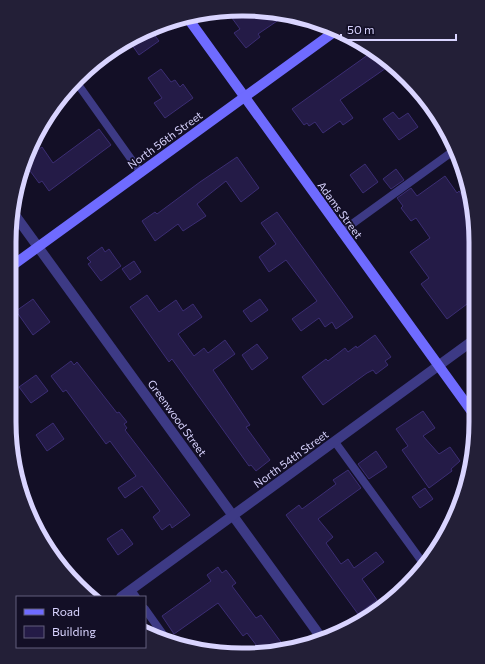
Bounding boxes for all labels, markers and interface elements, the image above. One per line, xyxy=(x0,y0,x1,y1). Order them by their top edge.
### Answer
scale bar xyxy=(341,16,456,42)
text: 50 m xyxy=(347,22,375,36)
street label: North 56th Street xyxy=(125,108,205,171)
street label: Adams Street xyxy=(315,179,366,241)
street label: Greenwood Street xyxy=(145,377,210,459)
street label: North 54th Street xyxy=(251,427,331,490)
legend xyxy=(16,596,146,648)
text: Road xyxy=(52,604,80,618)
text: Building xyxy=(52,624,96,638)

